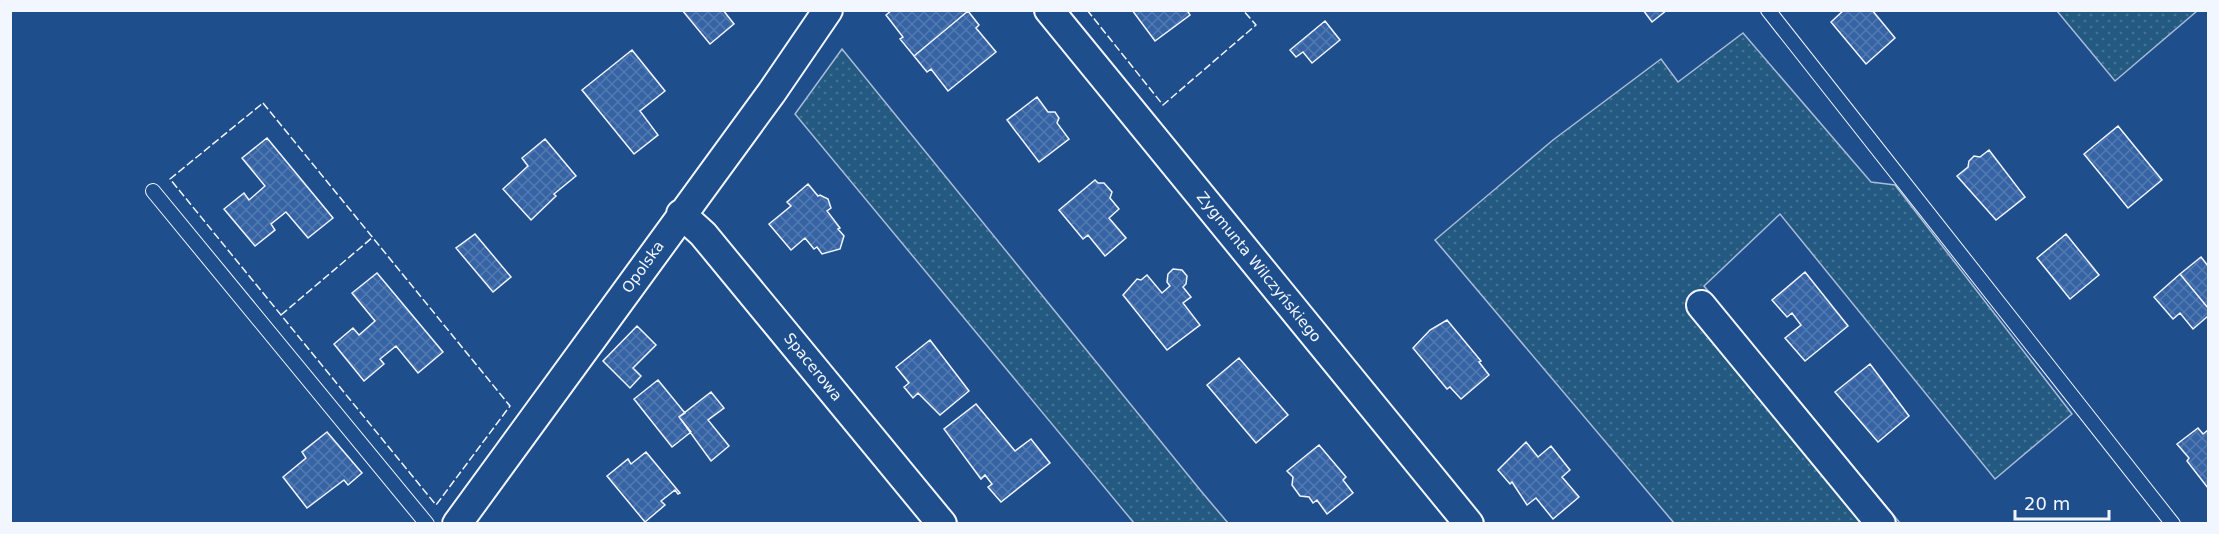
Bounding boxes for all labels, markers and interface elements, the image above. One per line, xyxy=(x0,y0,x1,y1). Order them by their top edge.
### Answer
street label: Zygmunta Wilczyńskiego xyxy=(1193,188,1325,346)
street label: Opolska xyxy=(618,237,668,297)
street label: Spacerowa xyxy=(780,329,846,405)
scale bar xyxy=(2015,483,2110,521)
text: 20 m xyxy=(2024,493,2070,514)

